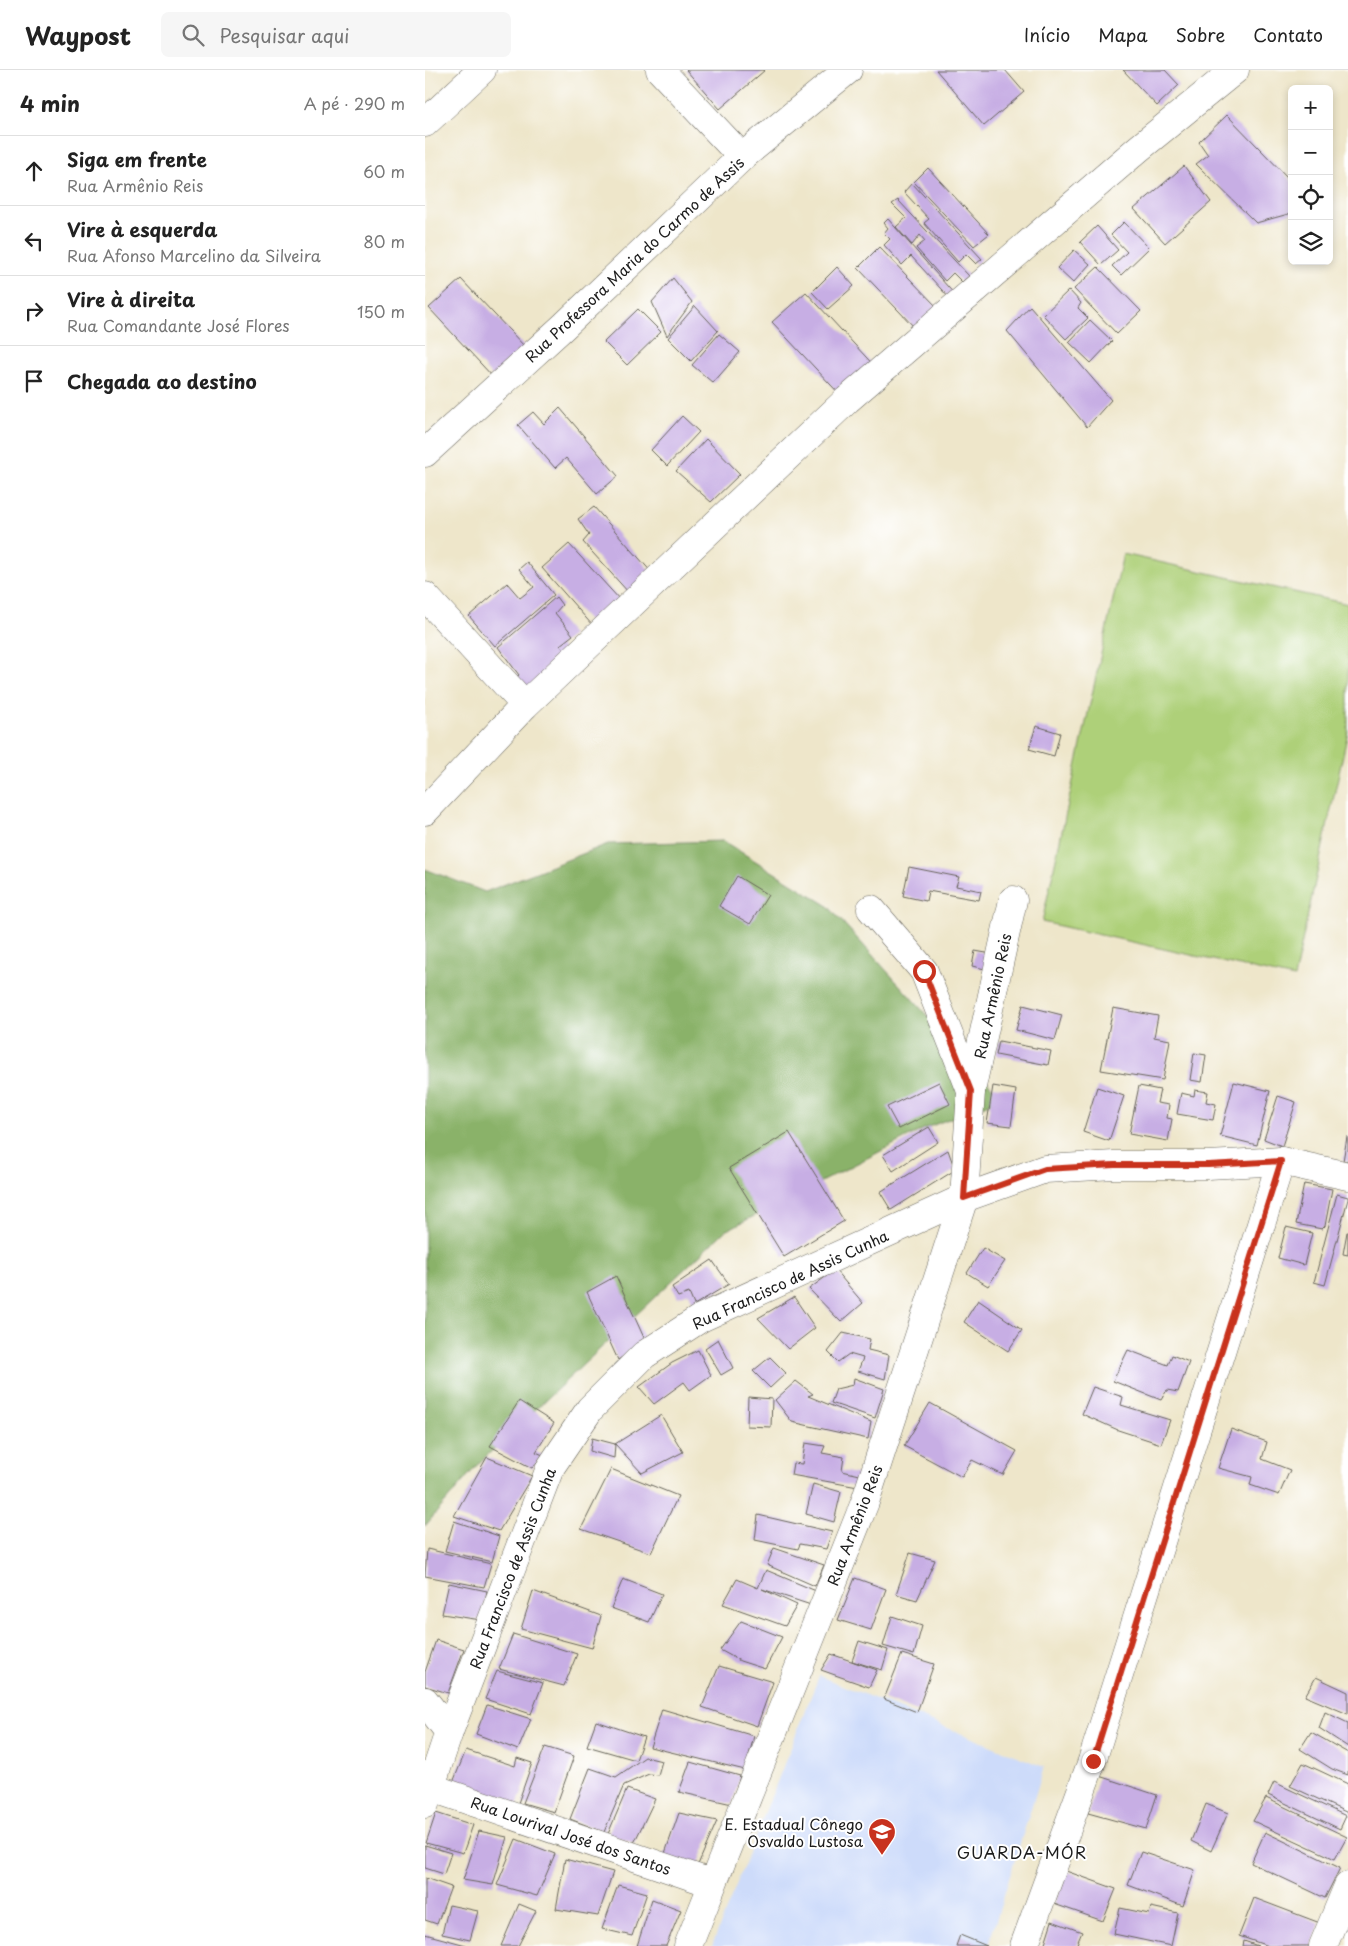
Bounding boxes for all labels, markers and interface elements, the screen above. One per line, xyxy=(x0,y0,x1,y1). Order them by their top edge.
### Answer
search box xyxy=(161,12,511,57)
text: Waypost xyxy=(25,17,131,53)
icon: search xyxy=(179,21,207,49)
text: Pesquisar aqui xyxy=(219,21,350,49)
text: Início xyxy=(1024,21,1070,48)
text: Mapa xyxy=(1098,21,1148,48)
text: Sobre xyxy=(1176,21,1225,48)
text: Contato xyxy=(1253,21,1323,48)
map controls xyxy=(1288,85,1333,265)
button: + xyxy=(1288,85,1333,130)
text: 4 min xyxy=(20,87,80,119)
text: A pé · 290 m xyxy=(304,91,405,115)
button: − xyxy=(1288,130,1333,175)
text: Siga em frente xyxy=(67,145,207,173)
street label: Rua Professora Maria do Carmo de Assis xyxy=(519,151,749,367)
icon: ahead xyxy=(20,157,48,185)
text: 60 m xyxy=(363,159,405,183)
text: Rua Armênio Reis xyxy=(67,173,203,197)
button: locate xyxy=(1288,175,1333,220)
text: Vire à esquerda xyxy=(67,215,218,243)
button: layers xyxy=(1288,220,1333,265)
icon: left xyxy=(20,227,48,255)
text: 80 m xyxy=(363,229,405,253)
text: Rua Afonso Marcelino da Silveira xyxy=(67,243,321,267)
text: Vire à direita xyxy=(67,285,195,313)
icon: right xyxy=(20,297,48,325)
text: 150 m xyxy=(357,299,405,323)
text: Rua Comandante José Flores xyxy=(67,313,290,337)
icon: arrive xyxy=(20,367,48,395)
text: Chegada ao destino xyxy=(67,367,257,395)
street label: Rua Armênio Reis xyxy=(967,931,1017,1061)
route start xyxy=(913,960,936,983)
street label: Rua Francisco de Assis Cunha xyxy=(688,1223,892,1335)
street label: Rua Armênio Reis xyxy=(820,1461,888,1589)
street label: Rua Francisco de Assis Cunha xyxy=(463,1463,561,1672)
route end xyxy=(1082,1750,1105,1773)
street label: Rua Lourival José dos Santos xyxy=(468,1790,674,1880)
place label: E. Estadual Cônego Osvaldo Lustosa xyxy=(724,1812,864,1852)
school or university icon: E. Estadual Cônego Osvaldo Lustosa xyxy=(867,1817,897,1856)
district label: GUARDA-MÓR xyxy=(957,1840,1087,1864)

